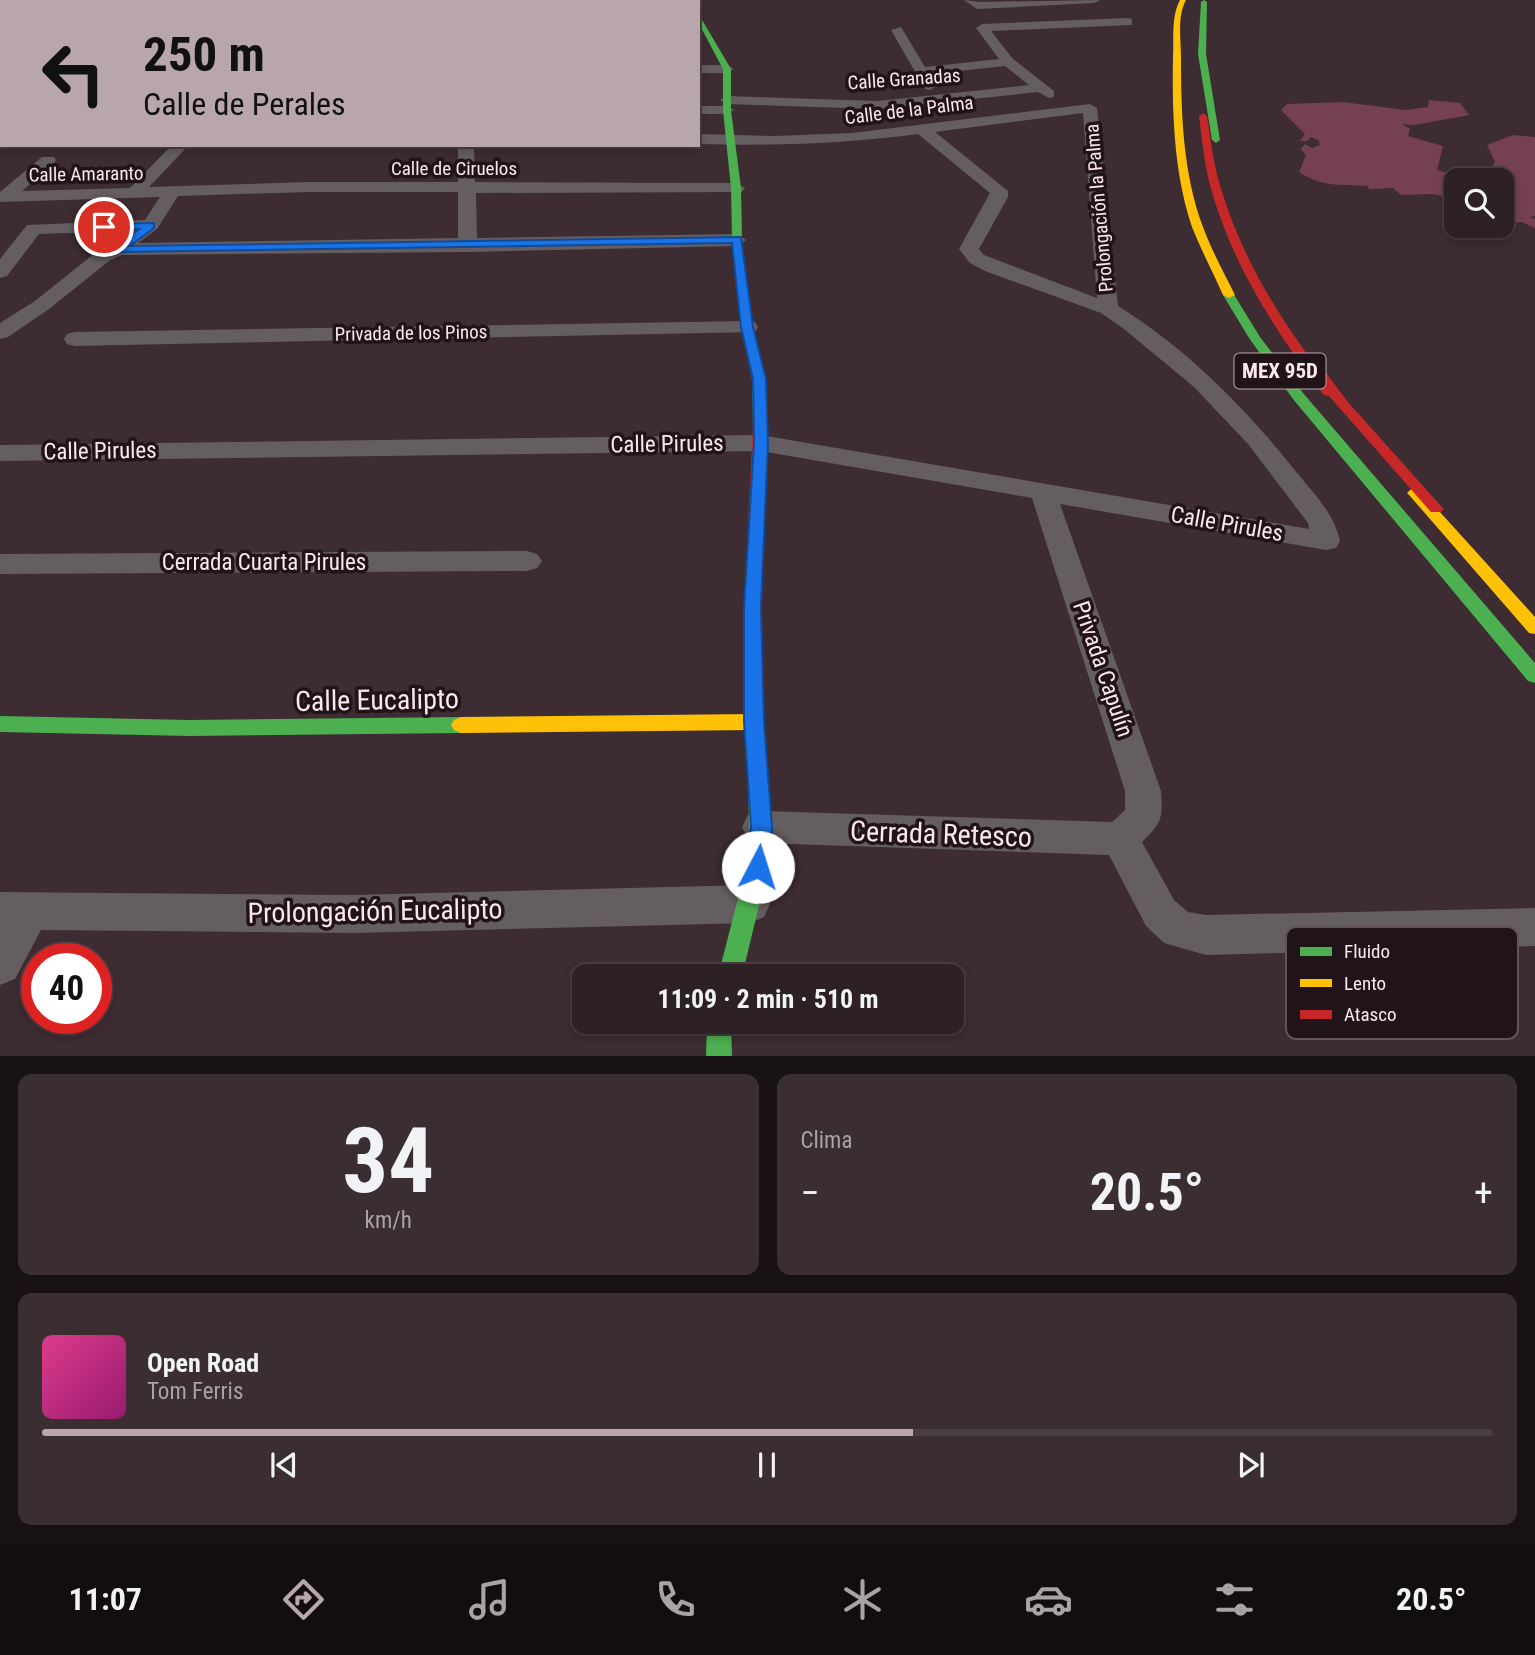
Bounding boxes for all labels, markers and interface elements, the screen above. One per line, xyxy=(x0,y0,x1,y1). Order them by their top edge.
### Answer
text: 250 m xyxy=(143,26,265,83)
icon: left xyxy=(28,28,119,119)
street label: Calle Granadas xyxy=(847,64,961,94)
text: Calle de Perales xyxy=(143,85,346,123)
street label: Calle de la Palma xyxy=(843,91,975,129)
street label: Prolongación la Palma xyxy=(1080,123,1118,293)
street label: Calle de Ciruelos xyxy=(391,157,517,180)
street label: Calle Amaranto xyxy=(28,161,144,187)
map controls xyxy=(1444,168,1514,238)
button: search xyxy=(1444,168,1514,238)
pin xyxy=(74,197,134,257)
icon: arrive xyxy=(85,208,123,246)
street label: Privada de los Pinos xyxy=(335,320,487,346)
road number: MEX 95D xyxy=(1234,354,1326,388)
street label: Calle Pirules xyxy=(610,430,724,458)
street label: Calle Pirules xyxy=(43,437,157,465)
street label: Calle Pirules xyxy=(1169,501,1285,547)
street label: Cerrada Cuarta Pirules xyxy=(162,549,366,576)
street label: Privada Capulín xyxy=(1067,598,1139,740)
street label: Calle Eucalipto xyxy=(295,682,459,718)
street label: Cerrada Retesco xyxy=(850,814,1032,854)
position arrow xyxy=(721,830,795,904)
street label: Prolongación Eucalipto xyxy=(247,892,503,930)
legend xyxy=(1286,927,1518,1039)
text: Fluido xyxy=(1344,940,1390,963)
speed limit sign: 40 xyxy=(21,943,112,1034)
text: Lento xyxy=(1344,972,1386,995)
text: 11:09 · 2 min · 510 m xyxy=(658,984,878,1014)
text: Atasco xyxy=(1344,1003,1397,1026)
text: 34 xyxy=(342,1108,434,1214)
text: Clima xyxy=(801,1127,852,1154)
text: 20.5° xyxy=(1090,1162,1204,1223)
text: − xyxy=(801,1171,820,1215)
text: + xyxy=(1474,1171,1493,1215)
text: km/h xyxy=(365,1207,412,1234)
text: Open Road xyxy=(147,1348,259,1378)
text: Tom Ferris xyxy=(147,1378,243,1405)
icon: previous xyxy=(265,1446,303,1484)
icon: pause xyxy=(748,1446,786,1484)
icon: next xyxy=(1232,1446,1270,1484)
icon: directions xyxy=(279,1575,328,1624)
icon: music xyxy=(465,1575,514,1624)
icon: phone xyxy=(651,1575,700,1624)
icon: climate xyxy=(838,1575,887,1624)
icon: car xyxy=(1024,1575,1073,1624)
icon: filters xyxy=(1210,1575,1259,1624)
text: 11:07 xyxy=(69,1580,142,1618)
text: 20.5° xyxy=(1396,1580,1466,1618)

